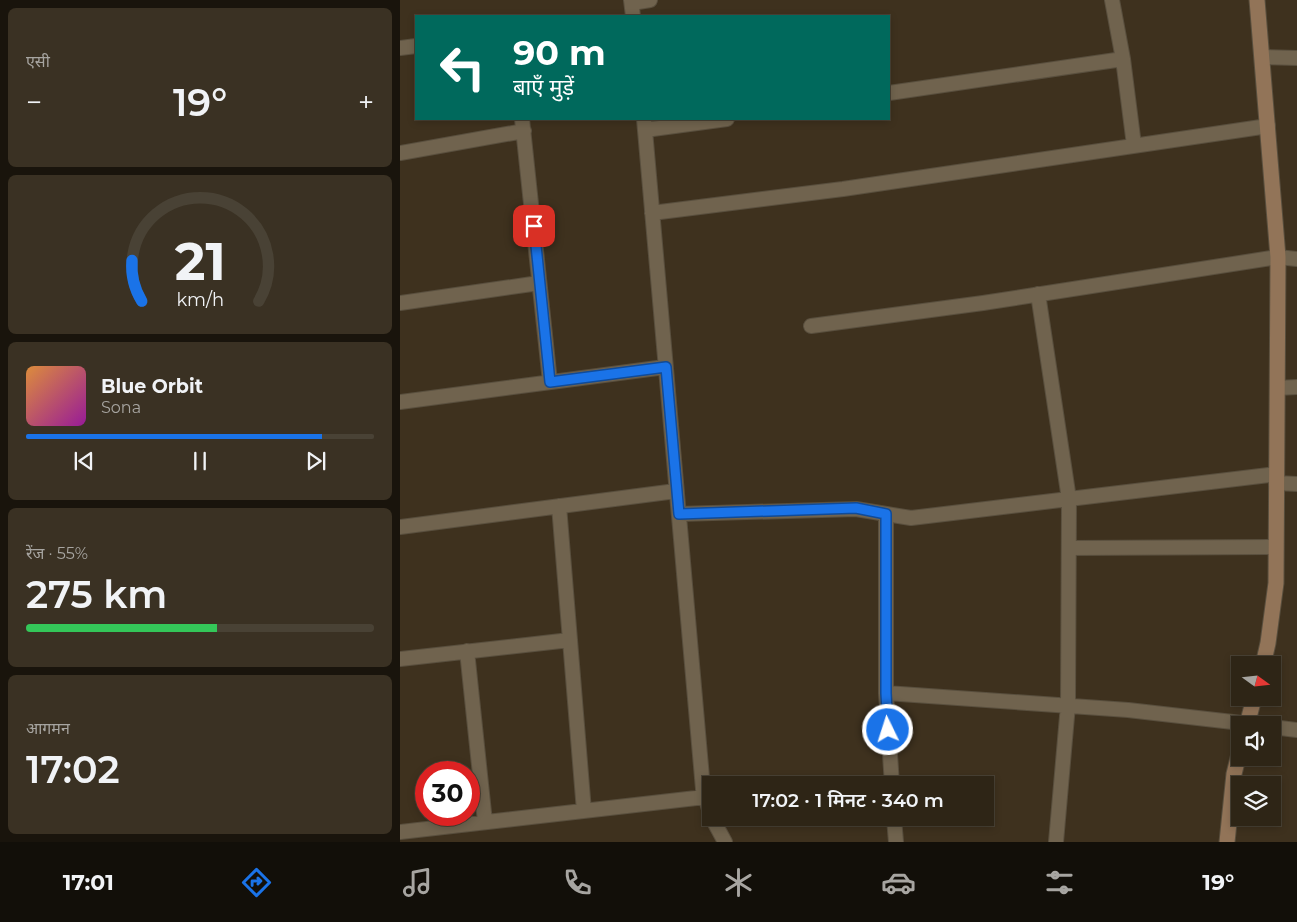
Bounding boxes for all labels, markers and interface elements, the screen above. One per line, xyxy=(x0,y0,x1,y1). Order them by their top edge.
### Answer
text: 90 m xyxy=(513,31,606,74)
icon: left xyxy=(430,35,495,100)
text: एसी xyxy=(26,52,50,71)
text: बाएँ मुड़ें xyxy=(513,74,574,101)
text: 19° xyxy=(173,79,227,126)
text: − xyxy=(26,85,42,119)
text: + xyxy=(358,85,374,119)
pin xyxy=(513,205,555,247)
icon: arrive xyxy=(520,212,548,240)
text: 21 xyxy=(174,230,226,293)
text: km/h xyxy=(176,289,224,310)
text: Blue Orbit xyxy=(101,375,203,398)
text: Sona xyxy=(101,398,141,417)
icon: previous xyxy=(70,447,98,475)
icon: pause xyxy=(186,447,214,475)
icon: next xyxy=(302,447,330,475)
text: रेंज · 55% xyxy=(26,544,88,563)
text: 275 km xyxy=(26,571,167,618)
north arrow xyxy=(1231,656,1281,706)
map controls xyxy=(1231,656,1281,826)
position arrow xyxy=(861,703,913,755)
button: sound xyxy=(1231,716,1281,766)
text: आगमन xyxy=(26,719,70,738)
text: 17:02 xyxy=(26,746,120,793)
speed limit sign: 30 xyxy=(415,761,480,826)
button: layers xyxy=(1231,776,1281,826)
text: 17:02 · 1 मिनट · 340 m xyxy=(752,789,944,812)
icon: directions xyxy=(239,865,274,900)
icon: music xyxy=(400,865,435,900)
icon: phone xyxy=(560,865,595,900)
icon: climate xyxy=(721,865,756,900)
icon: car xyxy=(881,865,916,900)
icon: filters xyxy=(1042,865,1077,900)
text: 17:01 xyxy=(63,869,114,896)
text: 19° xyxy=(1202,869,1234,896)

